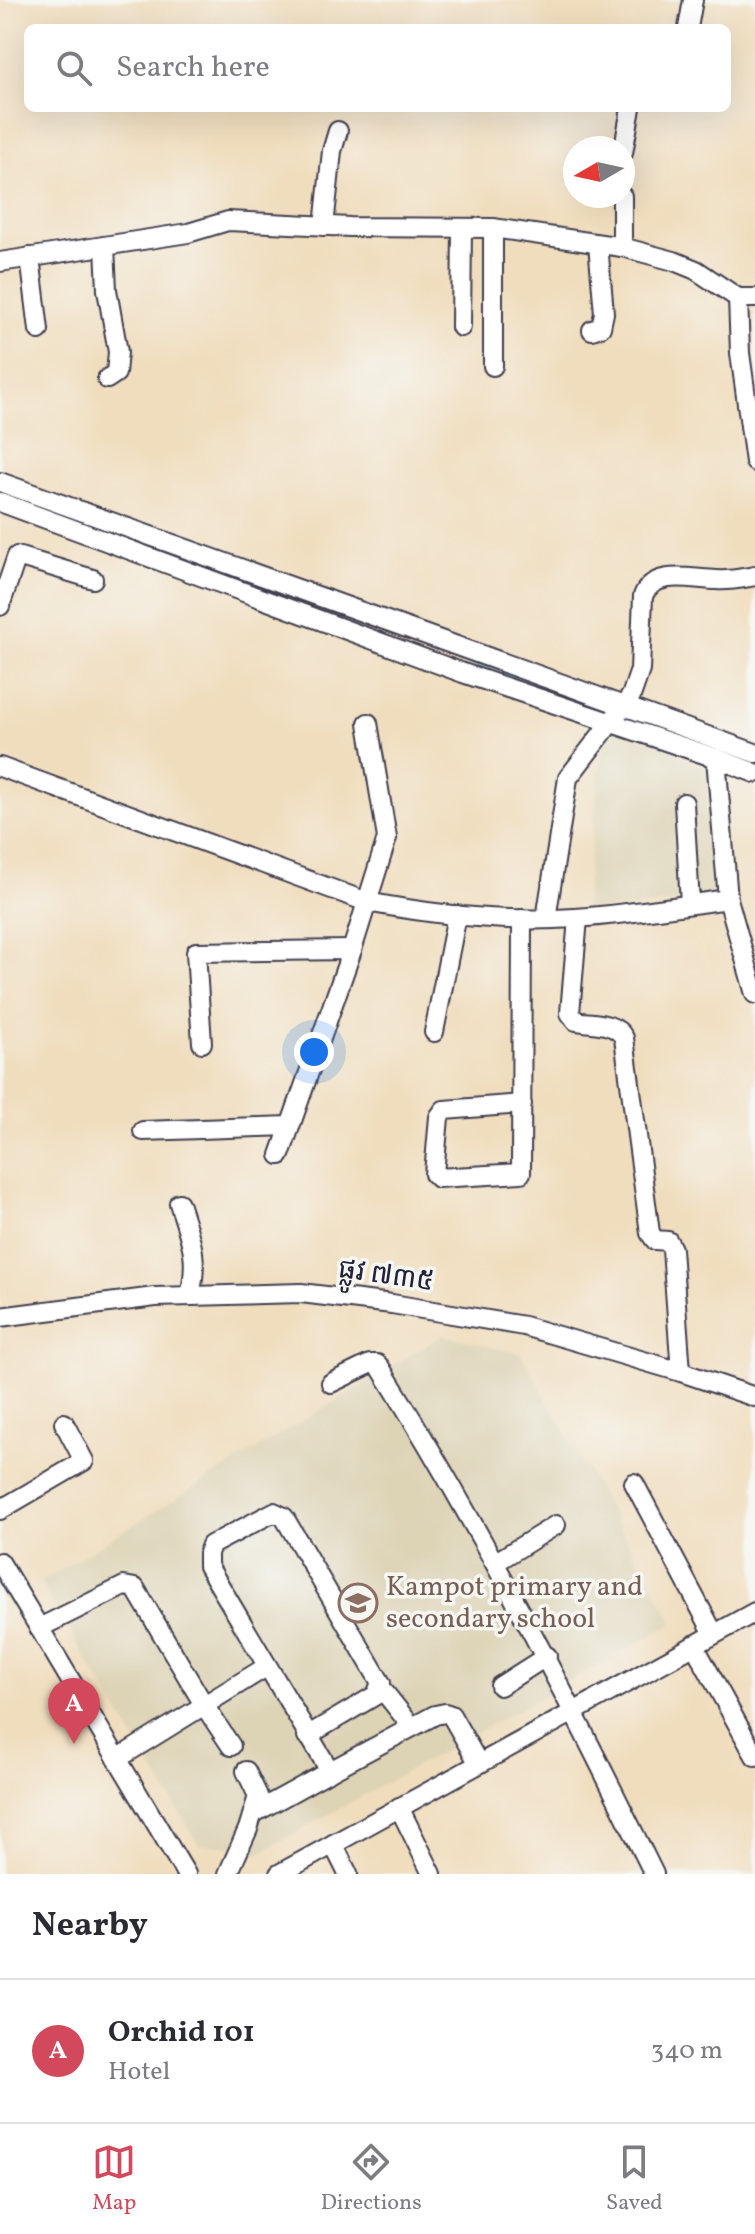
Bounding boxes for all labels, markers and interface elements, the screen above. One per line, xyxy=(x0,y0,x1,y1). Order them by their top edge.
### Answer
search box xyxy=(24,24,731,112)
icon: search xyxy=(52,46,96,90)
text: Search here xyxy=(116,47,270,89)
north arrow xyxy=(563,136,635,208)
your location xyxy=(294,1032,334,1072)
street label: ផ្លូវ ៧៣៥ xyxy=(335,1250,436,1305)
place label: Kampot primary and secondary school xyxy=(386,1568,643,1639)
school or university icon: Kampot primary and secondary school xyxy=(337,1582,379,1624)
pin: A xyxy=(48,1678,100,1744)
text: Nearby xyxy=(32,1903,148,1950)
text: Orchid 101 xyxy=(108,2012,255,2054)
text: A xyxy=(49,2033,67,2069)
text: 340 m xyxy=(651,2033,723,2069)
text: Hotel xyxy=(108,2054,170,2090)
tab: Map xyxy=(92,2140,136,2219)
tab: Directions xyxy=(321,2140,422,2219)
tab: Saved xyxy=(606,2140,663,2219)

